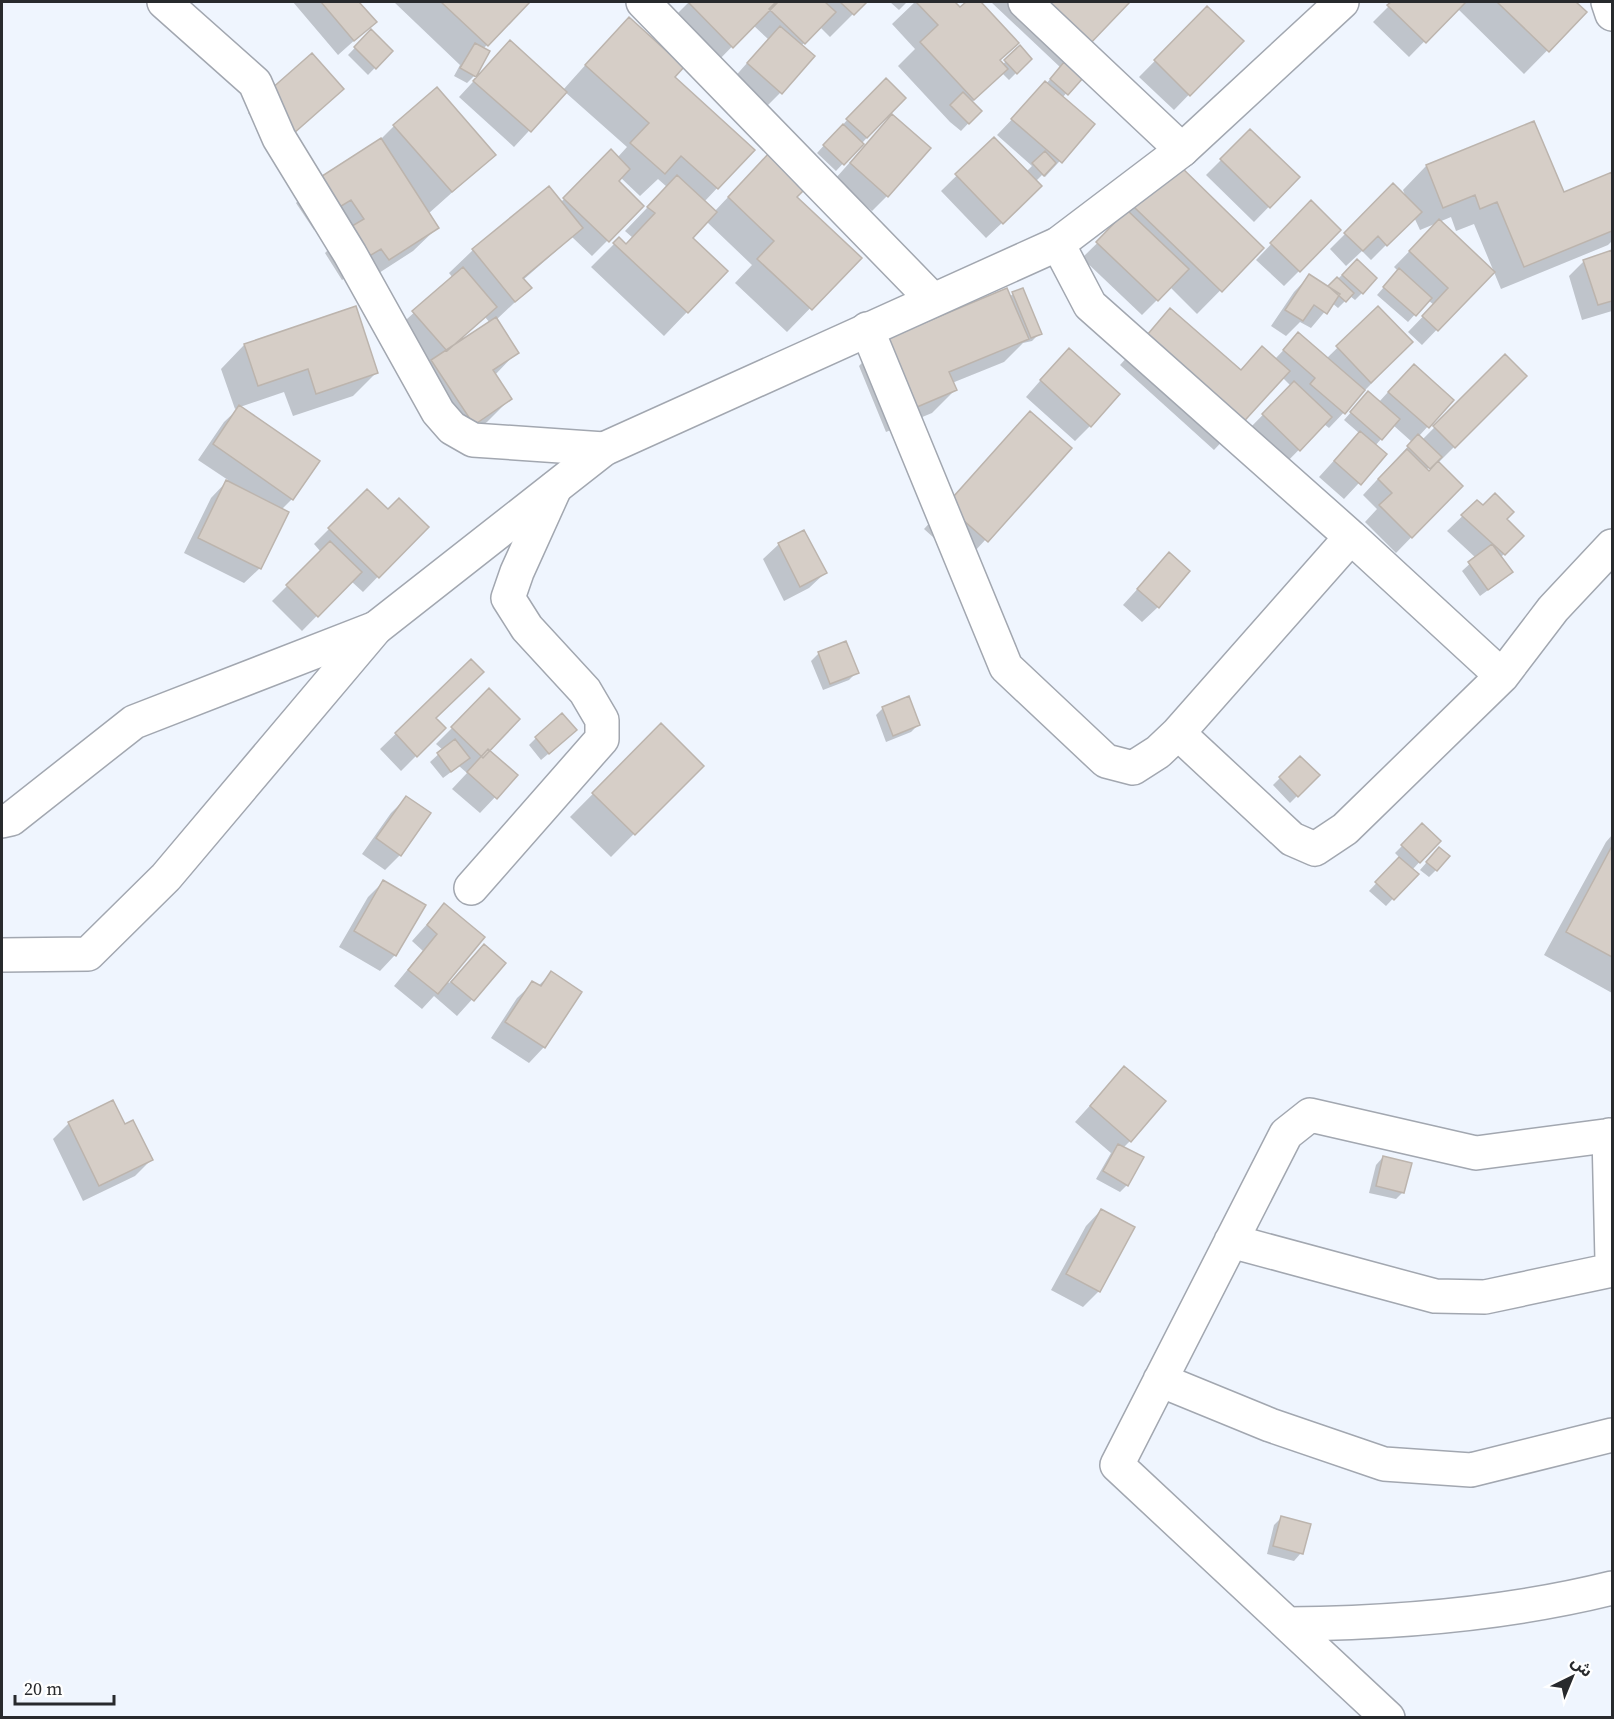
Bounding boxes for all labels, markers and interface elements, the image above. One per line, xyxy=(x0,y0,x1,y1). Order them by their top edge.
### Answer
north arrow xyxy=(1542,1647,1602,1707)
text: ش xyxy=(1567,1651,1598,1682)
scale bar xyxy=(15,1668,114,1706)
text: 20 m xyxy=(24,1676,62,1701)

